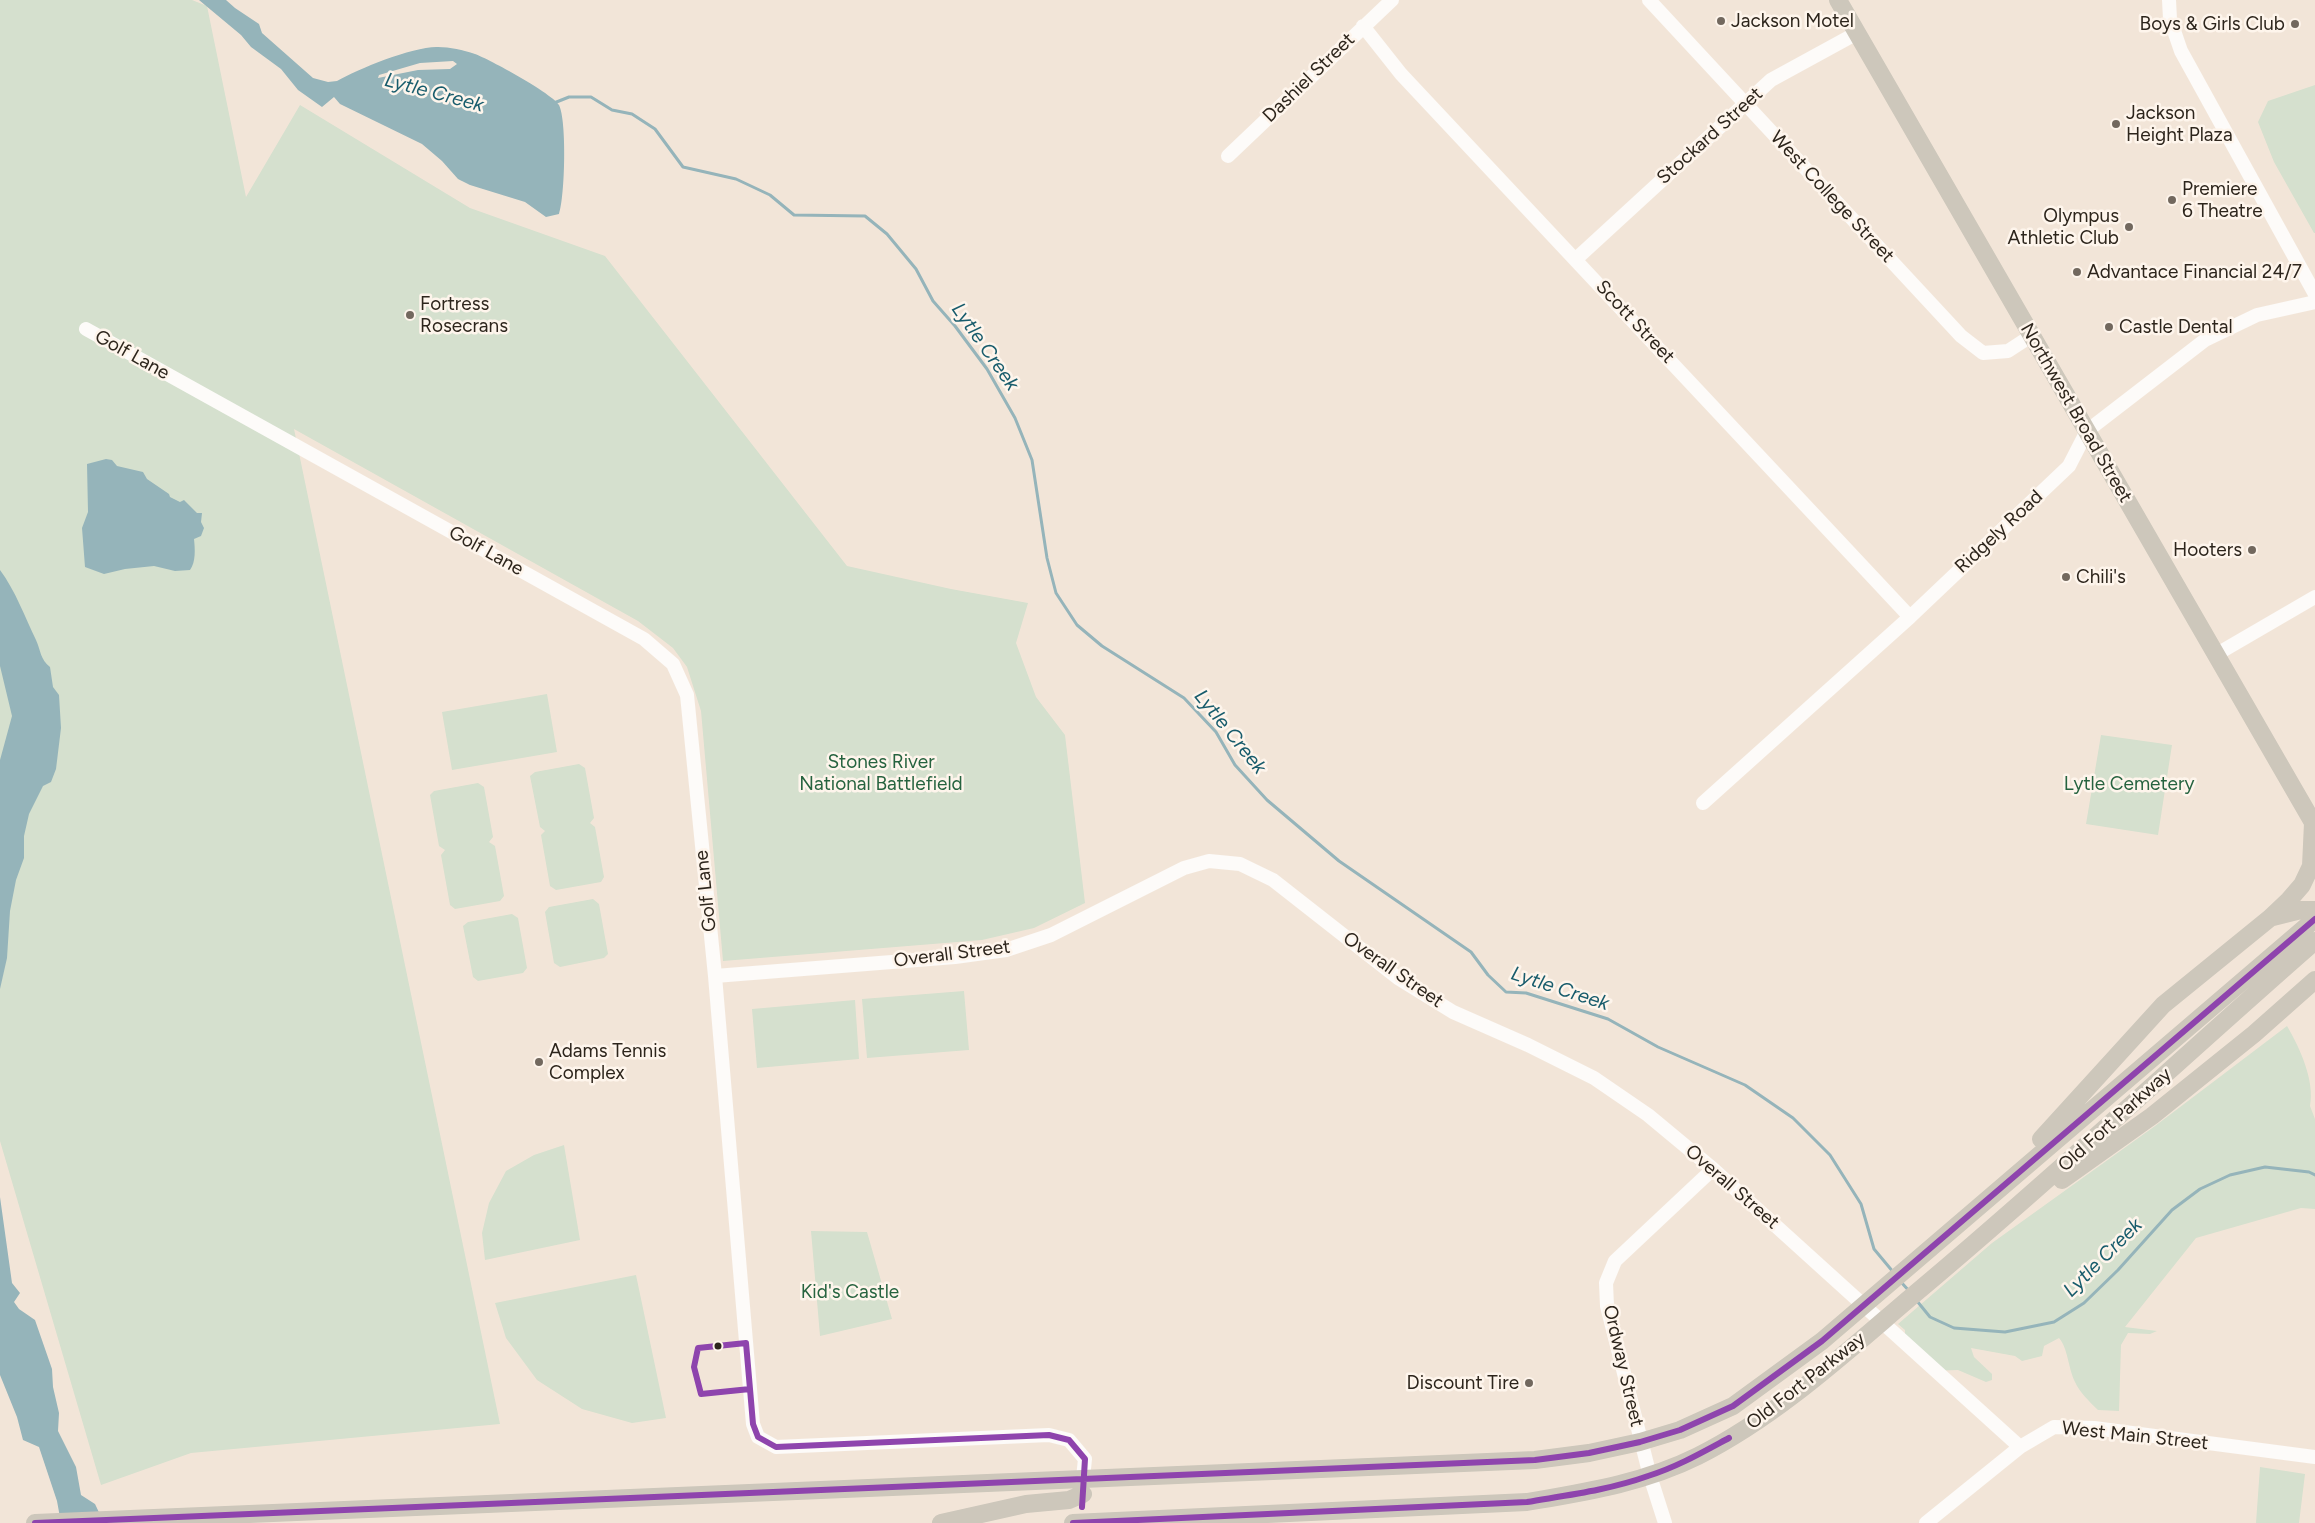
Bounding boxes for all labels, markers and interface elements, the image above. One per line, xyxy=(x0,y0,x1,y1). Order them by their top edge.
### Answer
place label: Jackson Motel xyxy=(1731,10,1854,32)
place label: Boys & Girls Club xyxy=(2140,13,2285,35)
marker: Jackson Motel xyxy=(1715,15,1727,27)
marker: Boys & Girls Club xyxy=(2289,18,2301,30)
street label: Dashiel Street xyxy=(1258,28,1360,128)
water label: Lytle Creek xyxy=(382,68,486,118)
street label: Stockard Street xyxy=(1652,83,1768,189)
place label: Jackson Height Plaza xyxy=(2126,102,2233,146)
marker: Jackson Height Plaza xyxy=(2110,118,2122,130)
street label: West College Street xyxy=(1765,127,1899,267)
place label: Premiere 6 Theatre xyxy=(2182,178,2263,222)
marker: Premiere 6 Theatre xyxy=(2166,194,2178,206)
place label: Olympus Athletic Club xyxy=(2008,205,2119,249)
marker: Olympus Athletic Club xyxy=(2123,221,2135,233)
place label: Advantace Financial 24/7 xyxy=(2087,261,2302,283)
marker: Advantace Financial 24/7 xyxy=(2071,266,2083,278)
street label: Scott Street xyxy=(1591,276,1679,368)
place label: Fortress Rosecrans xyxy=(420,293,508,337)
water label: Lytle Creek xyxy=(946,298,1024,396)
marker: Fortress Rosecrans xyxy=(404,309,416,321)
place label: Castle Dental xyxy=(2119,316,2233,338)
street label: Northwest Broad Street xyxy=(2015,319,2137,507)
marker: Castle Dental xyxy=(2103,321,2115,333)
street label: Golf Lane xyxy=(91,325,173,385)
street label: Ridgely Road xyxy=(1950,486,2048,578)
street label: Golf Lane xyxy=(445,521,527,581)
place label: Hooters xyxy=(2173,539,2242,561)
marker: Hooters xyxy=(2246,544,2258,556)
place label: Chili's xyxy=(2076,566,2126,588)
marker: Chili's xyxy=(2060,571,2072,583)
water label: Lytle Creek xyxy=(1189,685,1271,779)
park label: Stones River National Battlefield xyxy=(799,751,963,795)
park label: Lytle Cemetery xyxy=(2064,773,2194,795)
street label: Golf Lane xyxy=(690,849,722,933)
street label: Overall Street xyxy=(1338,927,1448,1013)
street label: Overall Street xyxy=(892,936,1012,972)
water label: Lytle Creek xyxy=(1508,962,1612,1016)
place label: Adams Tennis Complex xyxy=(549,1040,666,1084)
marker: Adams Tennis Complex xyxy=(533,1056,545,1068)
street label: Old Fort Parkway xyxy=(2054,1063,2176,1177)
street label: Overall Street xyxy=(1680,1140,1784,1234)
water label: Lytle Creek xyxy=(2059,1214,2147,1302)
park label: Kid's Castle xyxy=(801,1281,899,1303)
street label: Ordway Street xyxy=(1598,1303,1648,1429)
street label: Old Fort Parkway xyxy=(1742,1327,1870,1435)
unlabelled marker xyxy=(713,1341,723,1351)
place label: Discount Tire xyxy=(1407,1372,1519,1394)
marker: Discount Tire xyxy=(1523,1377,1535,1389)
street label: West Main Street xyxy=(2061,1417,2209,1455)

